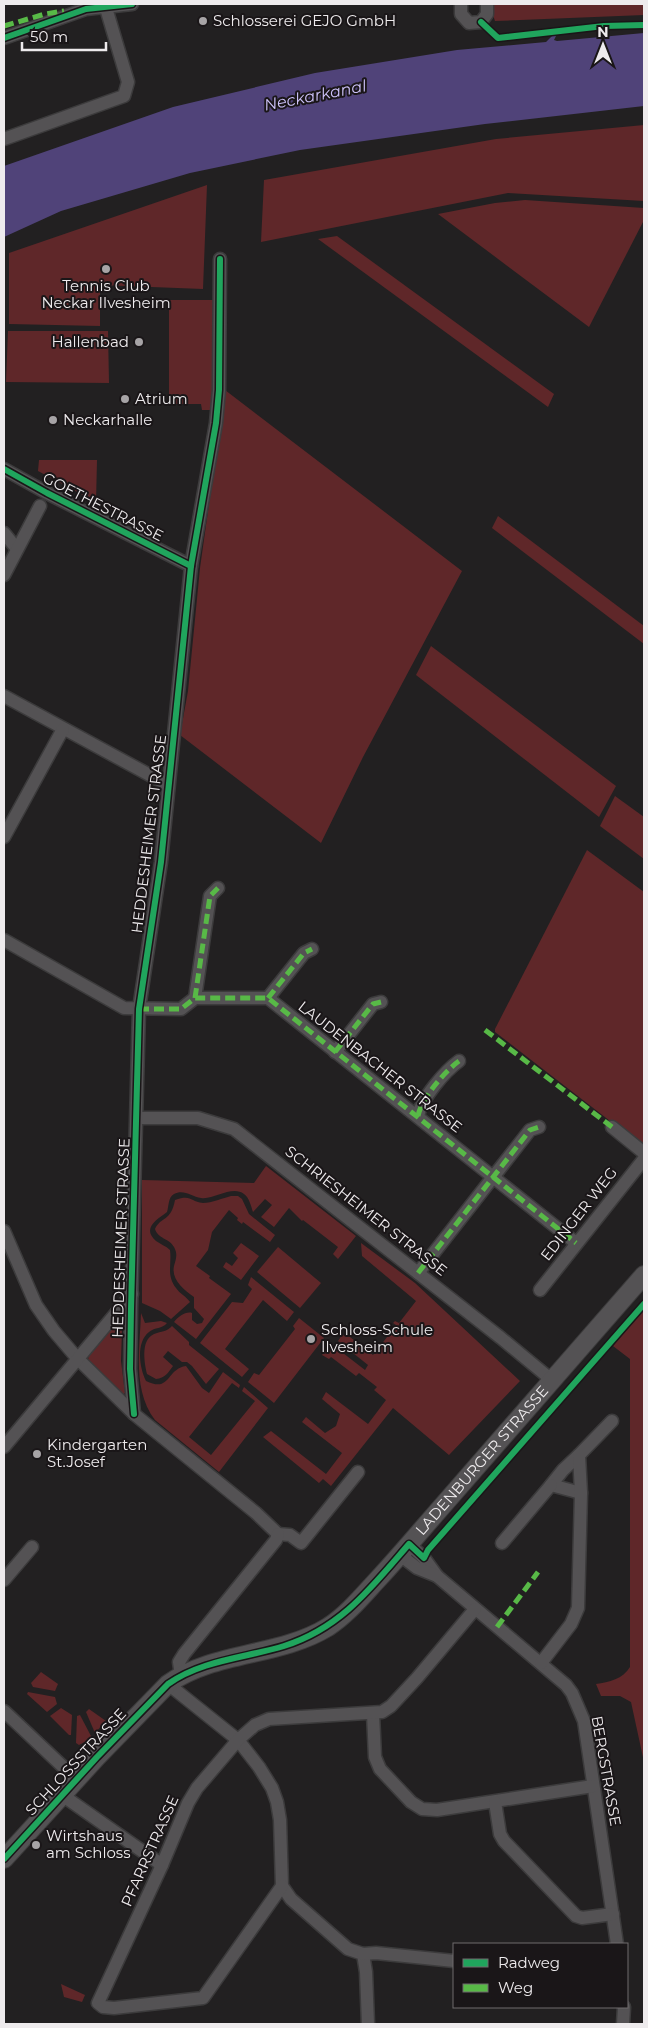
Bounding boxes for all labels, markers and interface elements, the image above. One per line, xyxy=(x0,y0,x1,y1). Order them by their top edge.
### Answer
place label: Schlosserei GEJO GmbH xyxy=(213,11,396,30)
marker: Schlosserei GEJO GmbH xyxy=(197,15,209,27)
scale bar xyxy=(22,20,106,52)
north arrow xyxy=(578,20,628,70)
text: N xyxy=(597,23,609,41)
text: 50 m xyxy=(30,27,68,46)
water label: Neckarkanal xyxy=(262,76,369,115)
marker: Tennis Club Neckar Ilvesheim xyxy=(100,263,112,275)
place label: Tennis Club Neckar Ilvesheim xyxy=(41,276,171,312)
place label: Hallenbad xyxy=(52,332,129,351)
marker: Hallenbad xyxy=(133,336,145,348)
place label: Atrium xyxy=(135,389,188,408)
marker: Atrium xyxy=(119,393,131,405)
place label: Neckarhalle xyxy=(63,410,152,429)
marker: Neckarhalle xyxy=(47,414,59,426)
street label: GOETHESTRASSE xyxy=(40,468,167,545)
street label: HEDDESHEIMER STRASSE xyxy=(127,734,170,934)
street label: LAUDENBACHER STRASSE xyxy=(294,997,466,1137)
street label: HEDDESHEIMER STRASSE xyxy=(108,1138,133,1338)
street label: SCHRIESHEIMER STRASSE xyxy=(282,1141,451,1280)
street label: EDINGER WEG xyxy=(536,1163,621,1264)
place label: Schloss-Schule Ilvesheim xyxy=(321,1320,433,1356)
marker: Schloss-Schule Ilvesheim xyxy=(305,1333,317,1345)
street label: LADENBURGER STRASSE xyxy=(411,1381,552,1539)
place label: Kindergarten St.Josef xyxy=(47,1435,147,1471)
marker: Kindergarten St.Josef xyxy=(31,1448,43,1460)
street label: SCHLOSSSTRASSE xyxy=(21,1704,130,1819)
street label: BERGSTRASSE xyxy=(587,1714,626,1827)
street label: PFARRSTRASSE xyxy=(116,1792,183,1909)
place label: Wirtshaus am Schloss xyxy=(46,1826,130,1862)
marker: Wirtshaus am Schloss xyxy=(30,1839,42,1851)
legend xyxy=(453,1943,628,2008)
text: Radweg xyxy=(498,1953,560,1972)
text: Weg xyxy=(498,1978,533,1997)

